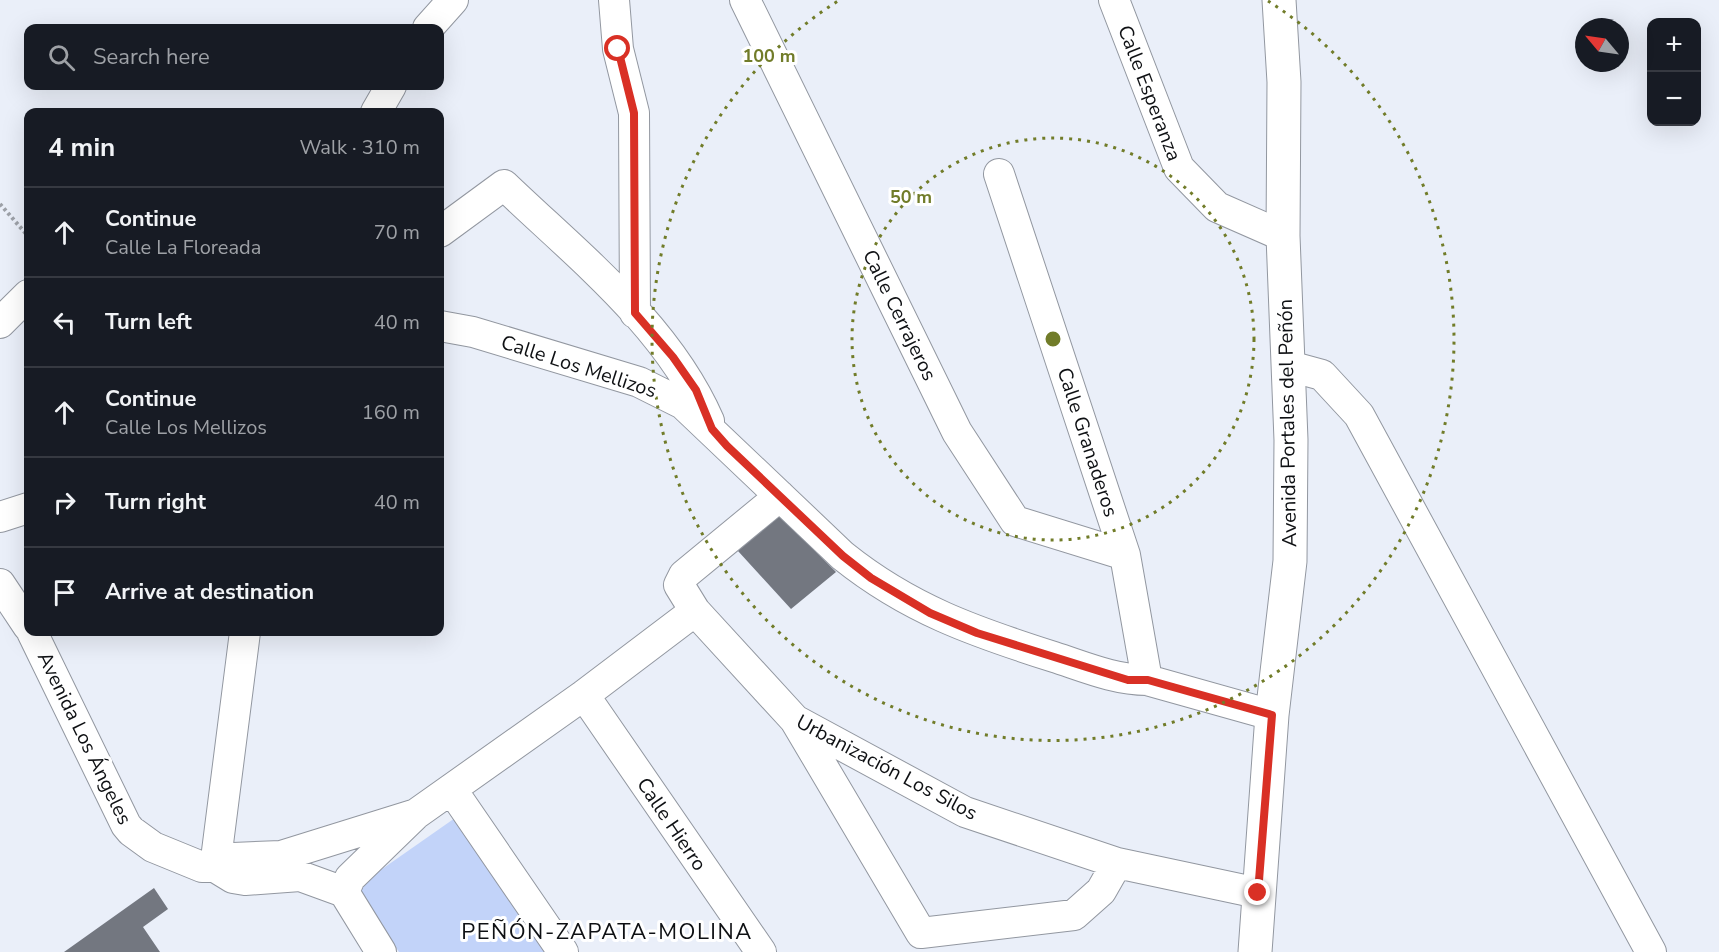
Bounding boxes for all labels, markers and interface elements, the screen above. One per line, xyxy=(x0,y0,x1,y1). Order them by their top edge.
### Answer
north arrow xyxy=(1575,18,1629,72)
map controls xyxy=(1647,18,1701,126)
button: + xyxy=(1647,18,1701,72)
street label: Calle Esperanza xyxy=(1111,21,1188,165)
search box xyxy=(24,24,444,90)
route start xyxy=(604,35,630,61)
icon: search xyxy=(45,41,78,74)
text: Search here xyxy=(93,42,210,72)
text: 100 m xyxy=(742,44,796,68)
button: − xyxy=(1647,72,1701,126)
text: 4 min xyxy=(48,130,115,165)
text: Walk · 310 m xyxy=(300,134,420,161)
text: 50 m xyxy=(890,185,932,209)
text: Continue xyxy=(105,204,196,234)
icon: ahead xyxy=(48,216,81,249)
text: 70 m xyxy=(374,219,420,246)
text: Calle La Floreada xyxy=(105,234,261,261)
street label: Calle Cerrajeros xyxy=(856,245,943,385)
street label: Avenida Portales del Peñón xyxy=(1272,299,1303,547)
icon: left xyxy=(48,306,81,339)
text: Turn left xyxy=(105,307,192,337)
text: 40 m xyxy=(374,309,420,336)
street label: Calle Los Mellizos xyxy=(498,329,660,404)
centre of rings xyxy=(1043,329,1063,349)
street label: Calle Granaderos xyxy=(1051,364,1124,520)
text: Continue xyxy=(105,384,196,414)
icon: ahead xyxy=(48,396,81,429)
text: 160 m xyxy=(362,399,420,426)
text: Calle Los Mellizos xyxy=(105,414,267,441)
icon: right xyxy=(48,486,81,519)
text: Turn right xyxy=(105,487,206,517)
text: 40 m xyxy=(374,489,420,516)
icon: arrive xyxy=(48,576,81,609)
text: Arrive at destination xyxy=(105,577,314,607)
street label: Avenida Los Ángeles xyxy=(31,647,138,829)
street label: Urbanización Los Silos xyxy=(792,708,982,827)
street label: Calle Hierro xyxy=(630,772,713,876)
route end xyxy=(1244,879,1270,905)
district label: PEÑÓN-ZAPATA-MOLINA xyxy=(461,917,753,947)

